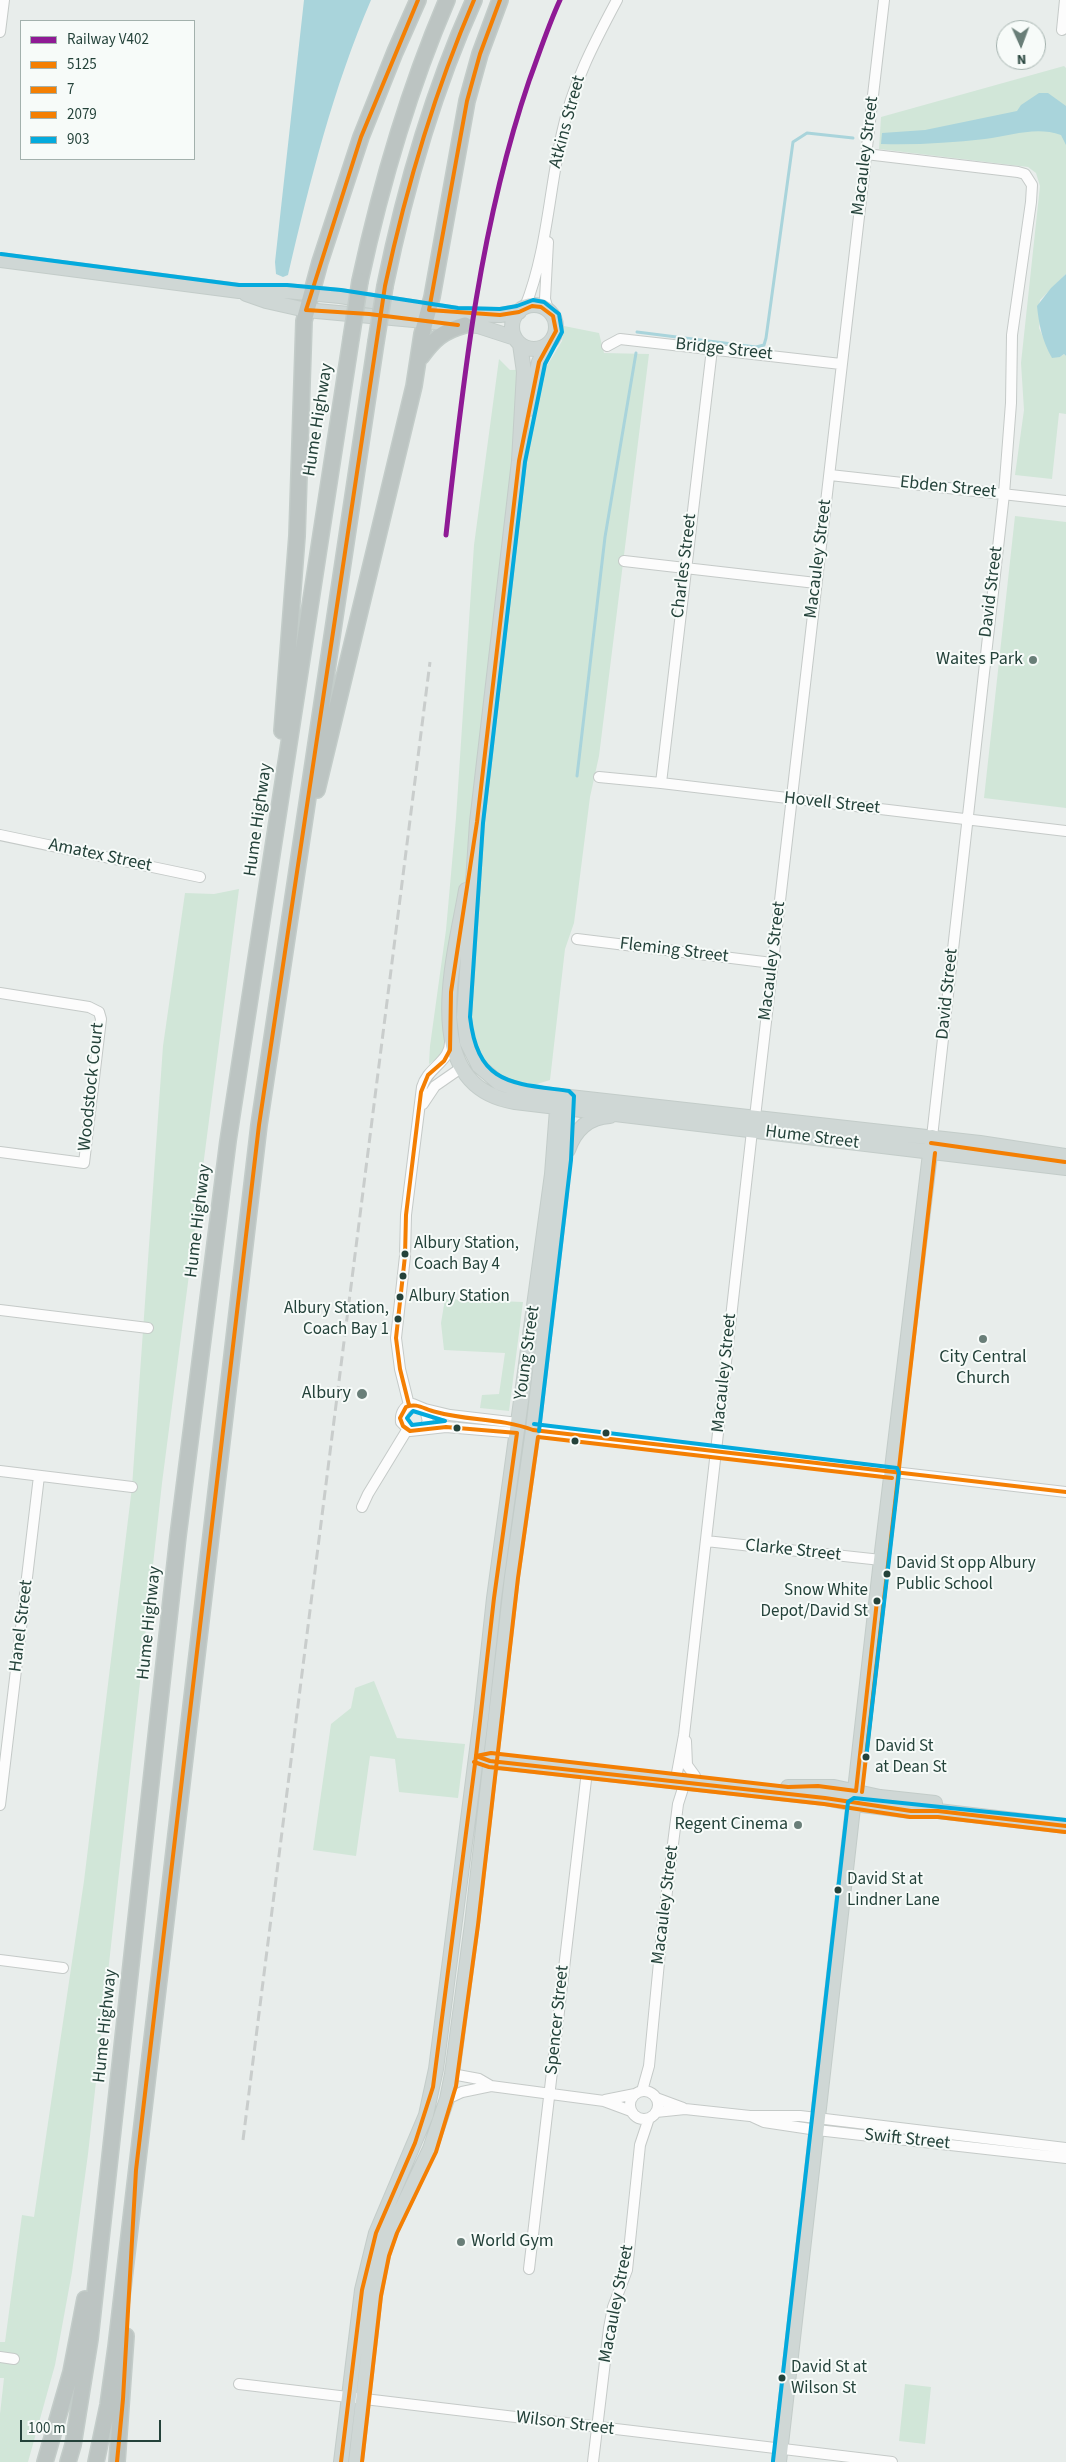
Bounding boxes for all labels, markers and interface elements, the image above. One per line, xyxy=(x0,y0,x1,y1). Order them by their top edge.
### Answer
legend xyxy=(20,20,195,160)
north arrow xyxy=(996,20,1046,70)
text: Railway V402 xyxy=(67,29,149,50)
text: N xyxy=(1016,49,1026,69)
text: 5125 xyxy=(67,54,97,75)
street label: Atkins Street xyxy=(545,73,591,171)
text: 7 xyxy=(67,79,74,100)
street label: Macauley Street xyxy=(848,95,884,217)
text: 2079 xyxy=(67,104,97,125)
text: 903 xyxy=(67,129,89,150)
street label: Bridge Street xyxy=(674,334,774,366)
street label: Hume Highway xyxy=(299,362,339,478)
street label: Ebden Street xyxy=(899,472,997,504)
street label: Macauley Street xyxy=(801,498,837,620)
street label: Charles Street xyxy=(668,513,702,619)
street label: David Street xyxy=(976,545,1008,639)
place label: Waites Park xyxy=(936,649,1023,671)
marker: Waites Park xyxy=(1027,654,1039,666)
street label: Hume Highway xyxy=(240,762,278,878)
street label: Hovell Street xyxy=(783,788,881,820)
street label: Amatex Street xyxy=(46,835,154,877)
street label: Macauley Street xyxy=(755,900,791,1022)
street label: Fleming Street xyxy=(618,934,730,968)
street label: David Street xyxy=(932,947,964,1041)
street label: Woodstock Court xyxy=(75,1022,109,1152)
street label: Hume Street xyxy=(764,1122,860,1154)
street label: Hume Highway xyxy=(181,1163,217,1279)
place label: Albury Station, Coach Bay 4 xyxy=(414,1234,519,1274)
marker: Albury Station, Coach Bay 4 xyxy=(400,1249,410,1259)
unlabelled marker xyxy=(398,1271,408,1281)
place label: Albury Station xyxy=(409,1287,510,1307)
marker: Albury Station xyxy=(395,1292,405,1302)
place label: Albury Station, Coach Bay 1 xyxy=(284,1299,389,1339)
street label: Young Street xyxy=(511,1304,545,1402)
street label: Macauley Street xyxy=(708,1312,742,1434)
marker: Albury Station, Coach Bay 1 xyxy=(393,1314,403,1324)
marker: City Central Church xyxy=(977,1333,989,1345)
place label: City Central Church xyxy=(939,1347,1027,1390)
place label: Albury xyxy=(302,1383,351,1405)
marker: Albury xyxy=(355,1387,369,1401)
unlabelled marker xyxy=(452,1423,462,1433)
unlabelled marker xyxy=(601,1428,611,1438)
unlabelled marker xyxy=(570,1436,580,1446)
street label: Clarke Street xyxy=(744,1535,842,1567)
place label: David St opp Albury Public School xyxy=(896,1554,1036,1594)
street label: Hume Highway xyxy=(133,1565,167,1681)
marker: David St opp Albury Public School xyxy=(882,1569,892,1579)
street label: Hanel Street xyxy=(6,1579,38,1673)
place label: Snow White Depot/David St xyxy=(760,1581,868,1621)
marker: Snow White Depot/David St xyxy=(872,1596,882,1606)
place label: David St at Dean St xyxy=(875,1737,947,1777)
marker: David St at Dean St xyxy=(861,1752,871,1762)
place label: Regent Cinema xyxy=(674,1814,788,1836)
marker: Regent Cinema xyxy=(792,1819,804,1831)
street label: Macauley Street xyxy=(648,1844,684,1966)
place label: David St at Lindner Lane xyxy=(847,1870,940,1910)
marker: David St at Lindner Lane xyxy=(833,1885,843,1895)
street label: Spencer Street xyxy=(542,1964,574,2076)
street label: Hume Highway xyxy=(89,1968,123,2084)
street label: Swift Street xyxy=(863,2125,951,2155)
place label: World Gym xyxy=(471,2231,554,2253)
marker: World Gym xyxy=(455,2236,467,2248)
street label: Macauley Street xyxy=(595,2243,639,2365)
place label: David St at Wilson St xyxy=(791,2358,867,2398)
marker: David St at Wilson St xyxy=(777,2373,787,2383)
street label: Wilson Street xyxy=(515,2407,615,2441)
scale bar xyxy=(22,2410,164,2442)
text: 100 m xyxy=(28,2418,66,2439)

